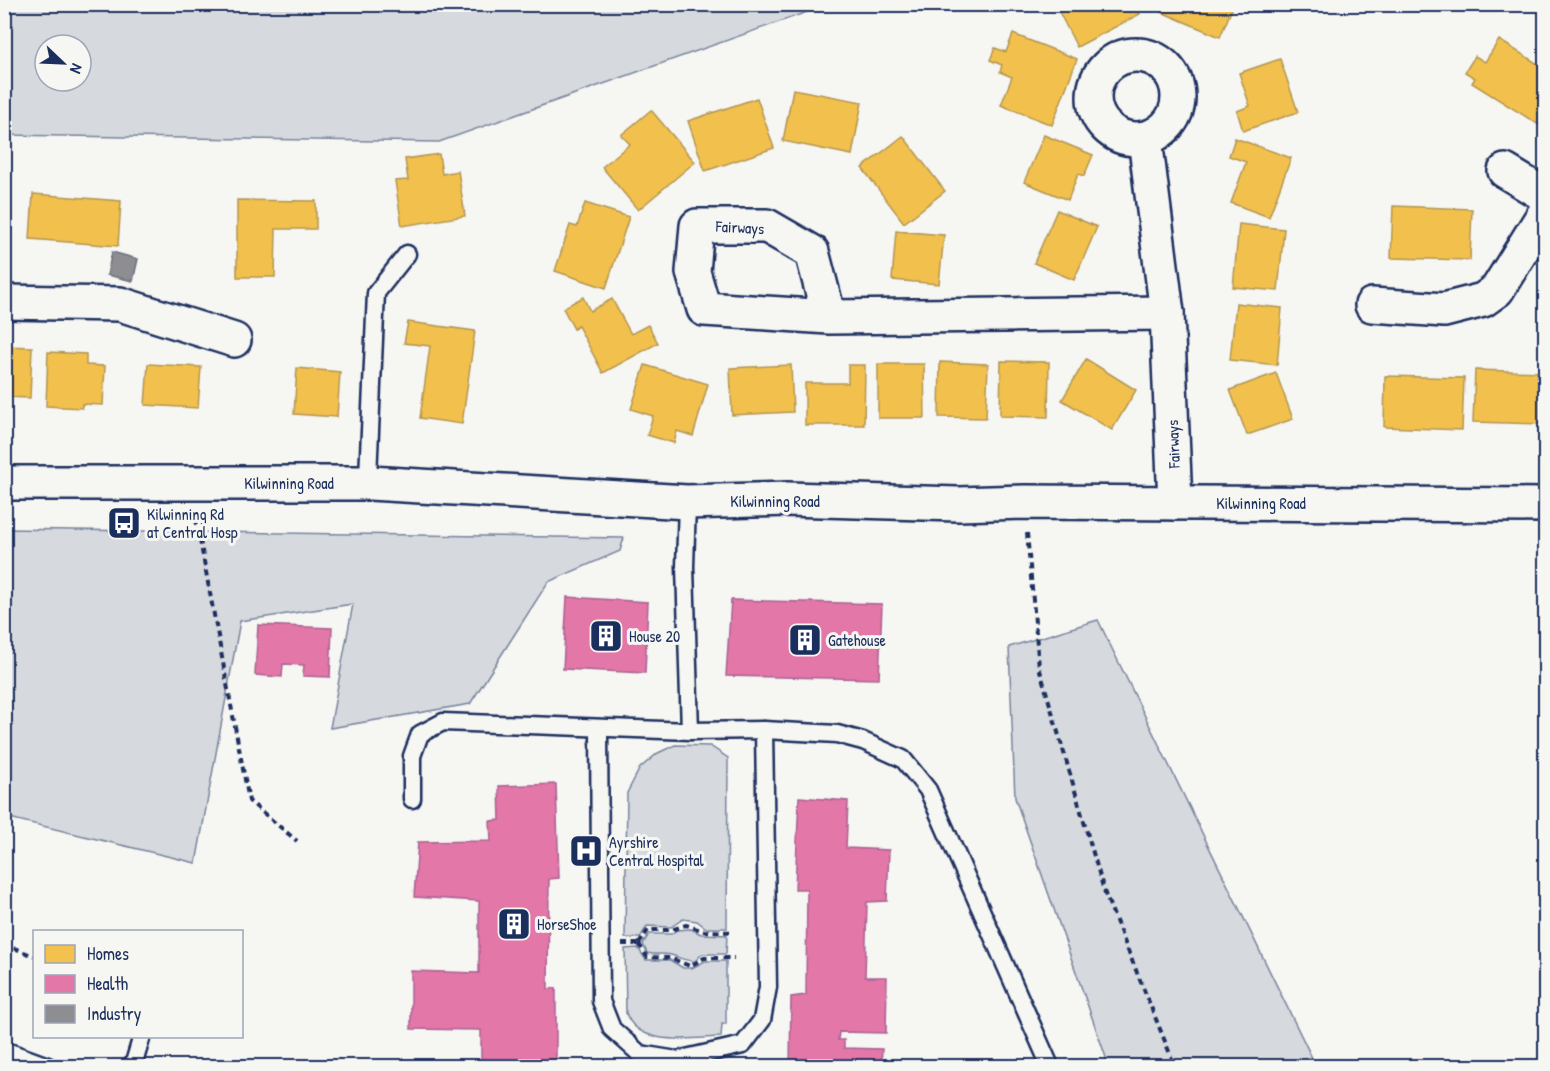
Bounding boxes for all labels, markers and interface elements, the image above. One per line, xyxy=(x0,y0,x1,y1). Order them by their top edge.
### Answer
north arrow xyxy=(33,33,93,93)
text: N xyxy=(65,61,89,78)
street label: Fairways xyxy=(714,215,765,239)
street label: Fairways xyxy=(1161,419,1185,470)
street label: Kilwinning Road xyxy=(244,472,334,494)
street label: Kilwinning Road xyxy=(730,490,820,512)
street label: Kilwinning Road xyxy=(1216,492,1306,514)
place label: Kilwinning Rd at Central Hosp xyxy=(147,503,238,543)
bus stop icon: Kilwinning Rd at Central Hosp xyxy=(106,505,142,541)
building icon: House 20 xyxy=(588,618,624,654)
building icon: Gatehouse xyxy=(787,622,823,658)
place label: House 20 xyxy=(629,625,680,647)
place label: Gatehouse xyxy=(828,629,887,651)
place label: Ayrshire Central Hospital xyxy=(609,831,705,871)
hospital icon: Ayrshire Central Hospital xyxy=(568,833,604,869)
building icon: HorseShoe xyxy=(496,906,532,942)
place label: HorseShoe xyxy=(537,913,597,935)
legend xyxy=(33,930,243,1038)
text: Homes xyxy=(87,941,129,966)
text: Health xyxy=(87,971,129,996)
text: Industry xyxy=(87,1001,142,1026)

